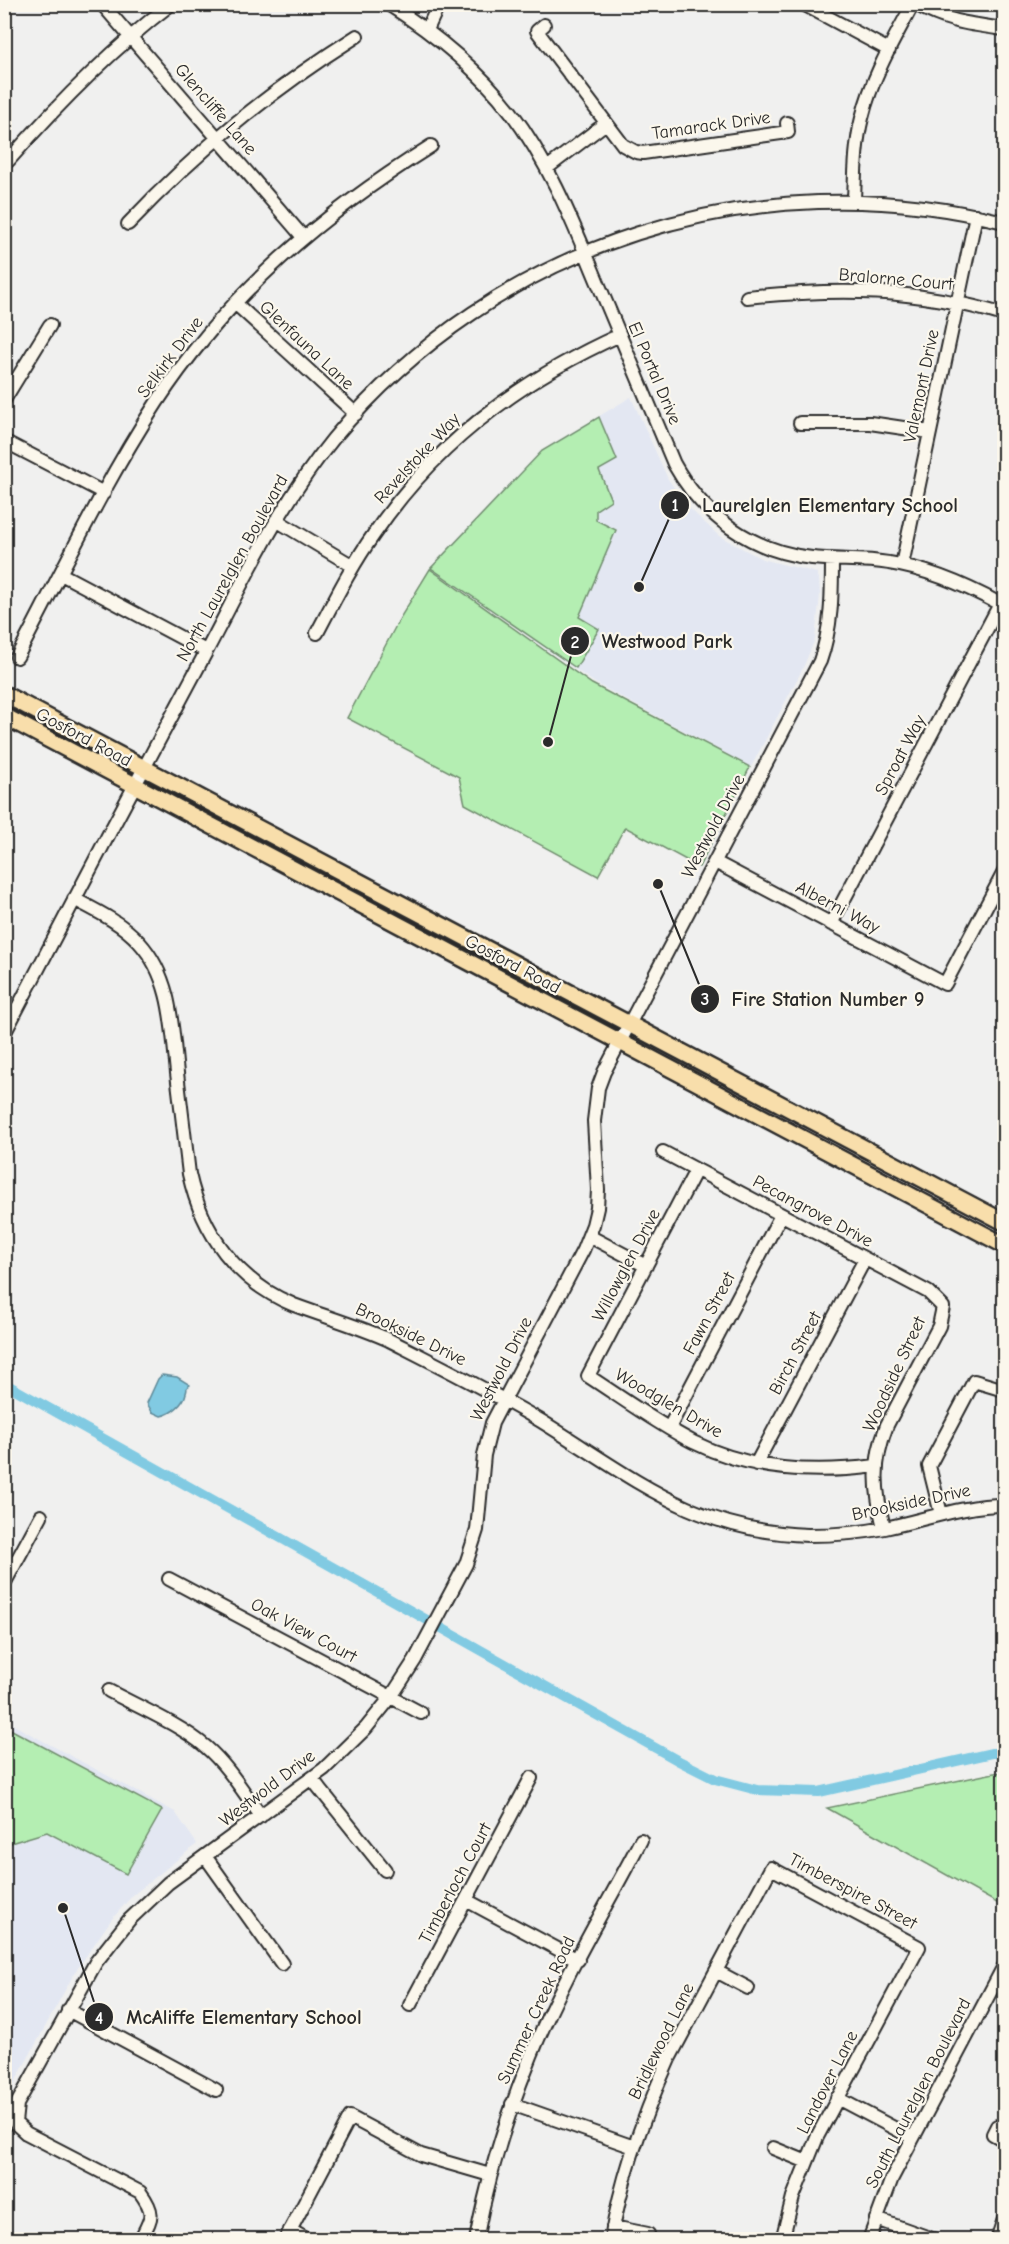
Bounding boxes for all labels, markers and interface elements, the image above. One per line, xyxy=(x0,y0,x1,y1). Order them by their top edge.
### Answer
street label: Glencliffe Lane xyxy=(170,59,261,159)
street label: Tamarack Drive xyxy=(650,107,772,144)
street label: Bralorne Court xyxy=(838,264,955,295)
street label: Glenfauna Lane xyxy=(255,296,358,394)
street label: Selkirk Drive xyxy=(133,313,208,402)
street label: El Portal Drive xyxy=(624,319,686,428)
street label: Valemont Drive xyxy=(899,328,944,445)
street label: Revelstoke Way xyxy=(370,408,465,508)
street label: North Laurelglen Boulevard xyxy=(172,471,293,665)
callout: Laurelglen Elementary School xyxy=(660,486,970,524)
text: Laurelglen Elementary School xyxy=(702,494,958,517)
text: 1 xyxy=(671,495,679,516)
callout: Westwood Park xyxy=(560,622,744,660)
text: Westwood Park xyxy=(602,630,733,653)
text: 2 xyxy=(571,632,580,653)
street label: Gosford Road xyxy=(32,703,135,771)
street label: Sproat Way xyxy=(871,711,931,799)
street label: Westwold Drive xyxy=(677,771,750,882)
street label: Alberni Way xyxy=(792,877,884,939)
street label: Gosford Road xyxy=(461,930,564,998)
callout: Fire Station Number 9 xyxy=(690,980,937,1018)
text: Fire Station Number 9 xyxy=(731,988,925,1011)
text: 3 xyxy=(701,989,709,1010)
street label: Pecangrove Drive xyxy=(749,1171,876,1252)
street label: Willowglen Drive xyxy=(588,1205,665,1325)
street label: Fawn Street xyxy=(679,1268,740,1358)
street label: Brookside Drive xyxy=(352,1299,470,1370)
street label: Birch Street xyxy=(765,1307,827,1398)
street label: Woodside Street xyxy=(859,1313,931,1435)
street label: Westwold Drive xyxy=(466,1314,537,1425)
street label: Woodglen Drive xyxy=(611,1364,726,1443)
street label: Brookside Drive xyxy=(850,1480,972,1525)
street label: Oak View Court xyxy=(247,1594,361,1668)
street label: Westwold Drive xyxy=(215,1746,319,1831)
street label: Timberloch Court xyxy=(415,1818,497,1947)
street label: Timberspire Street xyxy=(785,1849,921,1934)
street label: Summer Creek Road xyxy=(493,1933,580,2087)
street label: Bridlewood Lane xyxy=(624,1980,699,2103)
street label: South Laurelglen Boulevard xyxy=(861,1995,976,2192)
callout: McAliffe Elementary School xyxy=(84,1998,373,2036)
text: McAliffe Elementary School xyxy=(126,2006,362,2029)
text: 4 xyxy=(95,2008,103,2029)
street label: Landover Lane xyxy=(792,2027,862,2137)

